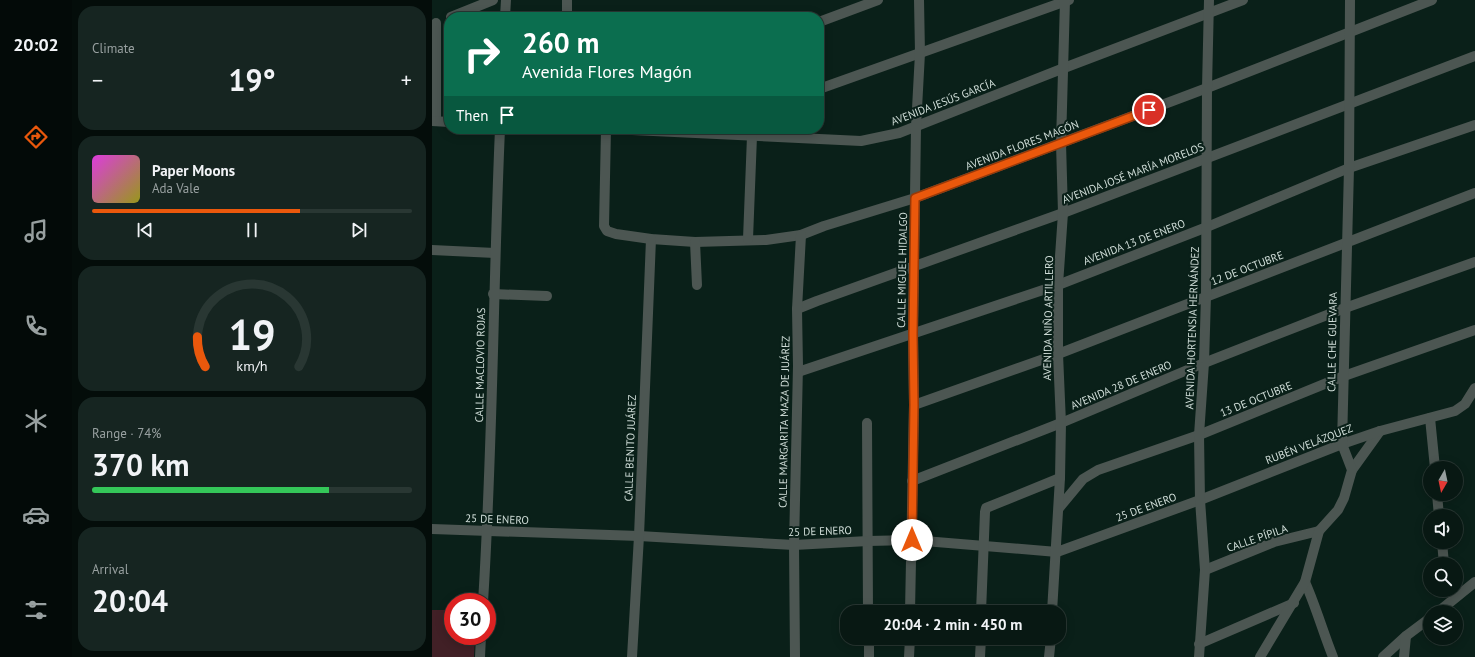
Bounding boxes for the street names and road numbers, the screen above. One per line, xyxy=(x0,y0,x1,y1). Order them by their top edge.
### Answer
street label: AVENIDA JESÚS GARCÍA xyxy=(889,75,998,128)
street label: AVENIDA FLORES MAGÓN xyxy=(963,117,1081,173)
street label: AVENIDA JOSÉ MARÍA MORELOS xyxy=(1060,139,1206,207)
street label: CALLE MIGUEL HIDALGO xyxy=(894,212,910,328)
street label: AVENIDA 13 DE ENERO xyxy=(1081,216,1187,268)
street label: AVENIDA HORTENSIA HERNÁNDEZ xyxy=(1182,246,1202,410)
street label: 12 DE OCTUBRE xyxy=(1209,248,1285,288)
street label: AVENIDA NIÑO ARTILLERO xyxy=(1040,255,1056,381)
street label: CALLE CHE GUEVARA xyxy=(1324,291,1340,392)
street label: CALLE MACLOVIO ROJAS xyxy=(472,307,488,423)
street label: CALLE MARGARITA MAZA DE JUÁREZ xyxy=(776,336,792,508)
street label: AVENIDA 28 DE ENERO xyxy=(1068,357,1174,413)
street label: 13 DE OCTUBRE xyxy=(1218,378,1294,420)
street label: CALLE BENITO JUÁREZ xyxy=(621,394,639,502)
street label: RUBÉN VELÁZQUEZ xyxy=(1263,421,1355,467)
street label: 25 DE ENERO xyxy=(1114,490,1178,524)
street label: 25 DE ENERO xyxy=(465,511,529,527)
street label: CALLE PÍPILA xyxy=(1225,521,1290,555)
street label: 25 DE ENERO xyxy=(788,523,852,539)

